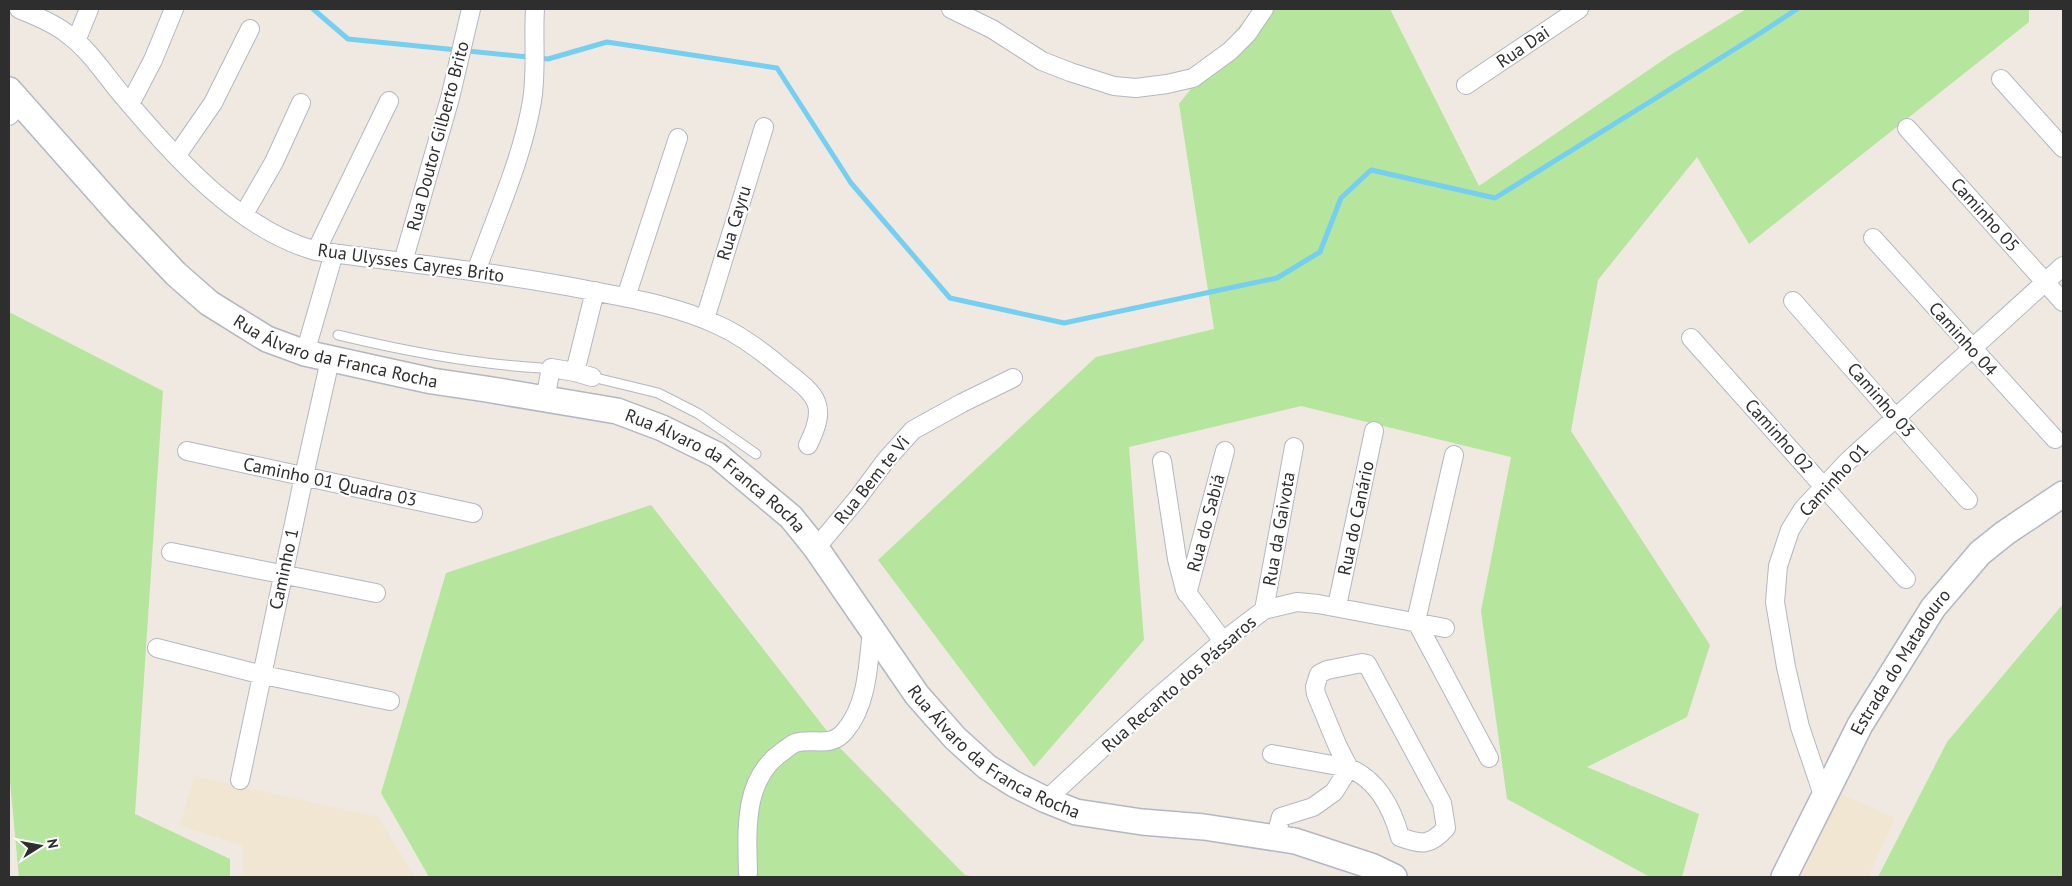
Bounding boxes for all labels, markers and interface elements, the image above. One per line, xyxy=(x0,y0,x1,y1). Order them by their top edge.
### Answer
street label: Rua Dai xyxy=(1492,20,1554,73)
street label: Rua Doutor Gilberto Brito xyxy=(401,38,474,233)
street label: Caminho 05 xyxy=(1946,173,2025,257)
street label: Rua Cayru xyxy=(711,183,756,263)
street label: Rua Ulysses Cayres Brito xyxy=(316,238,506,287)
street label: Caminho 04 xyxy=(1924,297,2003,381)
street label: Rua Álvaro da Franca Rocha xyxy=(229,309,439,393)
street label: Caminho 03 xyxy=(1842,357,1920,442)
street label: Caminho 02 xyxy=(1740,394,1819,478)
street label: Rua Álvaro da Franca Rocha xyxy=(622,403,811,537)
street label: Rua Bem te Vi xyxy=(829,431,914,529)
street label: Caminho 01 xyxy=(1794,438,1873,521)
street label: Caminho 01 Quadra 03 xyxy=(241,452,419,511)
street label: Rua do Canário xyxy=(1332,459,1379,577)
street label: Rua da Gaivota xyxy=(1257,470,1300,588)
street label: Rua do Sabiá xyxy=(1181,472,1230,574)
street label: Caminho 1 xyxy=(264,526,303,612)
street label: Estrada do Matadouro xyxy=(1845,584,1955,738)
street label: Rua Recanto dos Pássaros xyxy=(1097,610,1261,757)
street label: Rua Álvaro da Franca Rocha xyxy=(903,680,1084,823)
north arrow xyxy=(15,821,65,871)
text: N xyxy=(43,837,62,850)

